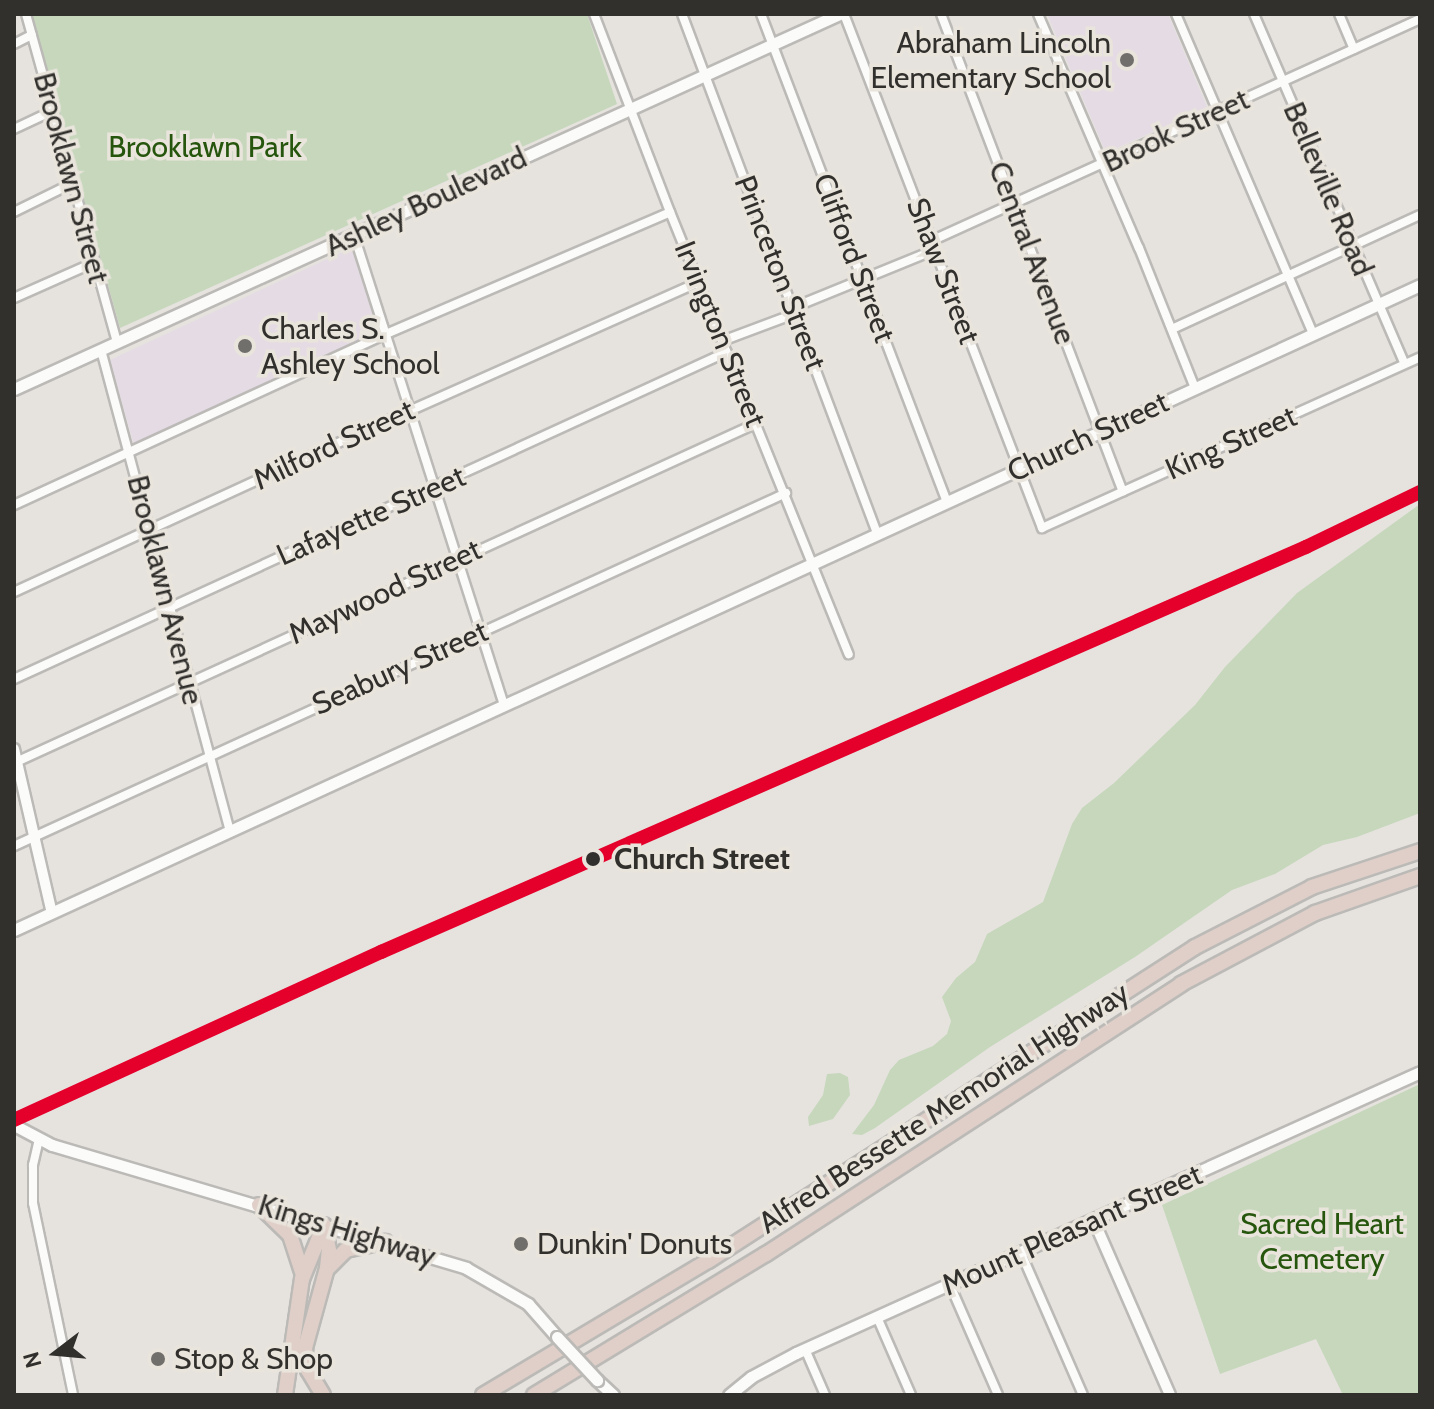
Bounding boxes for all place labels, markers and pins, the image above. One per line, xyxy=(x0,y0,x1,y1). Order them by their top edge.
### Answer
place label: Abraham Lincoln Elementary School xyxy=(871,25,1111,96)
marker: Abraham Lincoln Elementary School xyxy=(1118,51,1136,69)
place label: Charles S. Ashley School xyxy=(261,311,440,382)
marker: Charles S. Ashley School xyxy=(236,337,254,355)
place label: Church Street xyxy=(614,841,790,877)
marker: Church Street xyxy=(579,845,607,873)
place label: Dunkin' Donuts xyxy=(537,1226,732,1262)
marker: Dunkin' Donuts xyxy=(512,1235,530,1253)
place label: Stop & Shop xyxy=(174,1341,333,1377)
marker: Stop & Shop xyxy=(149,1350,167,1368)

